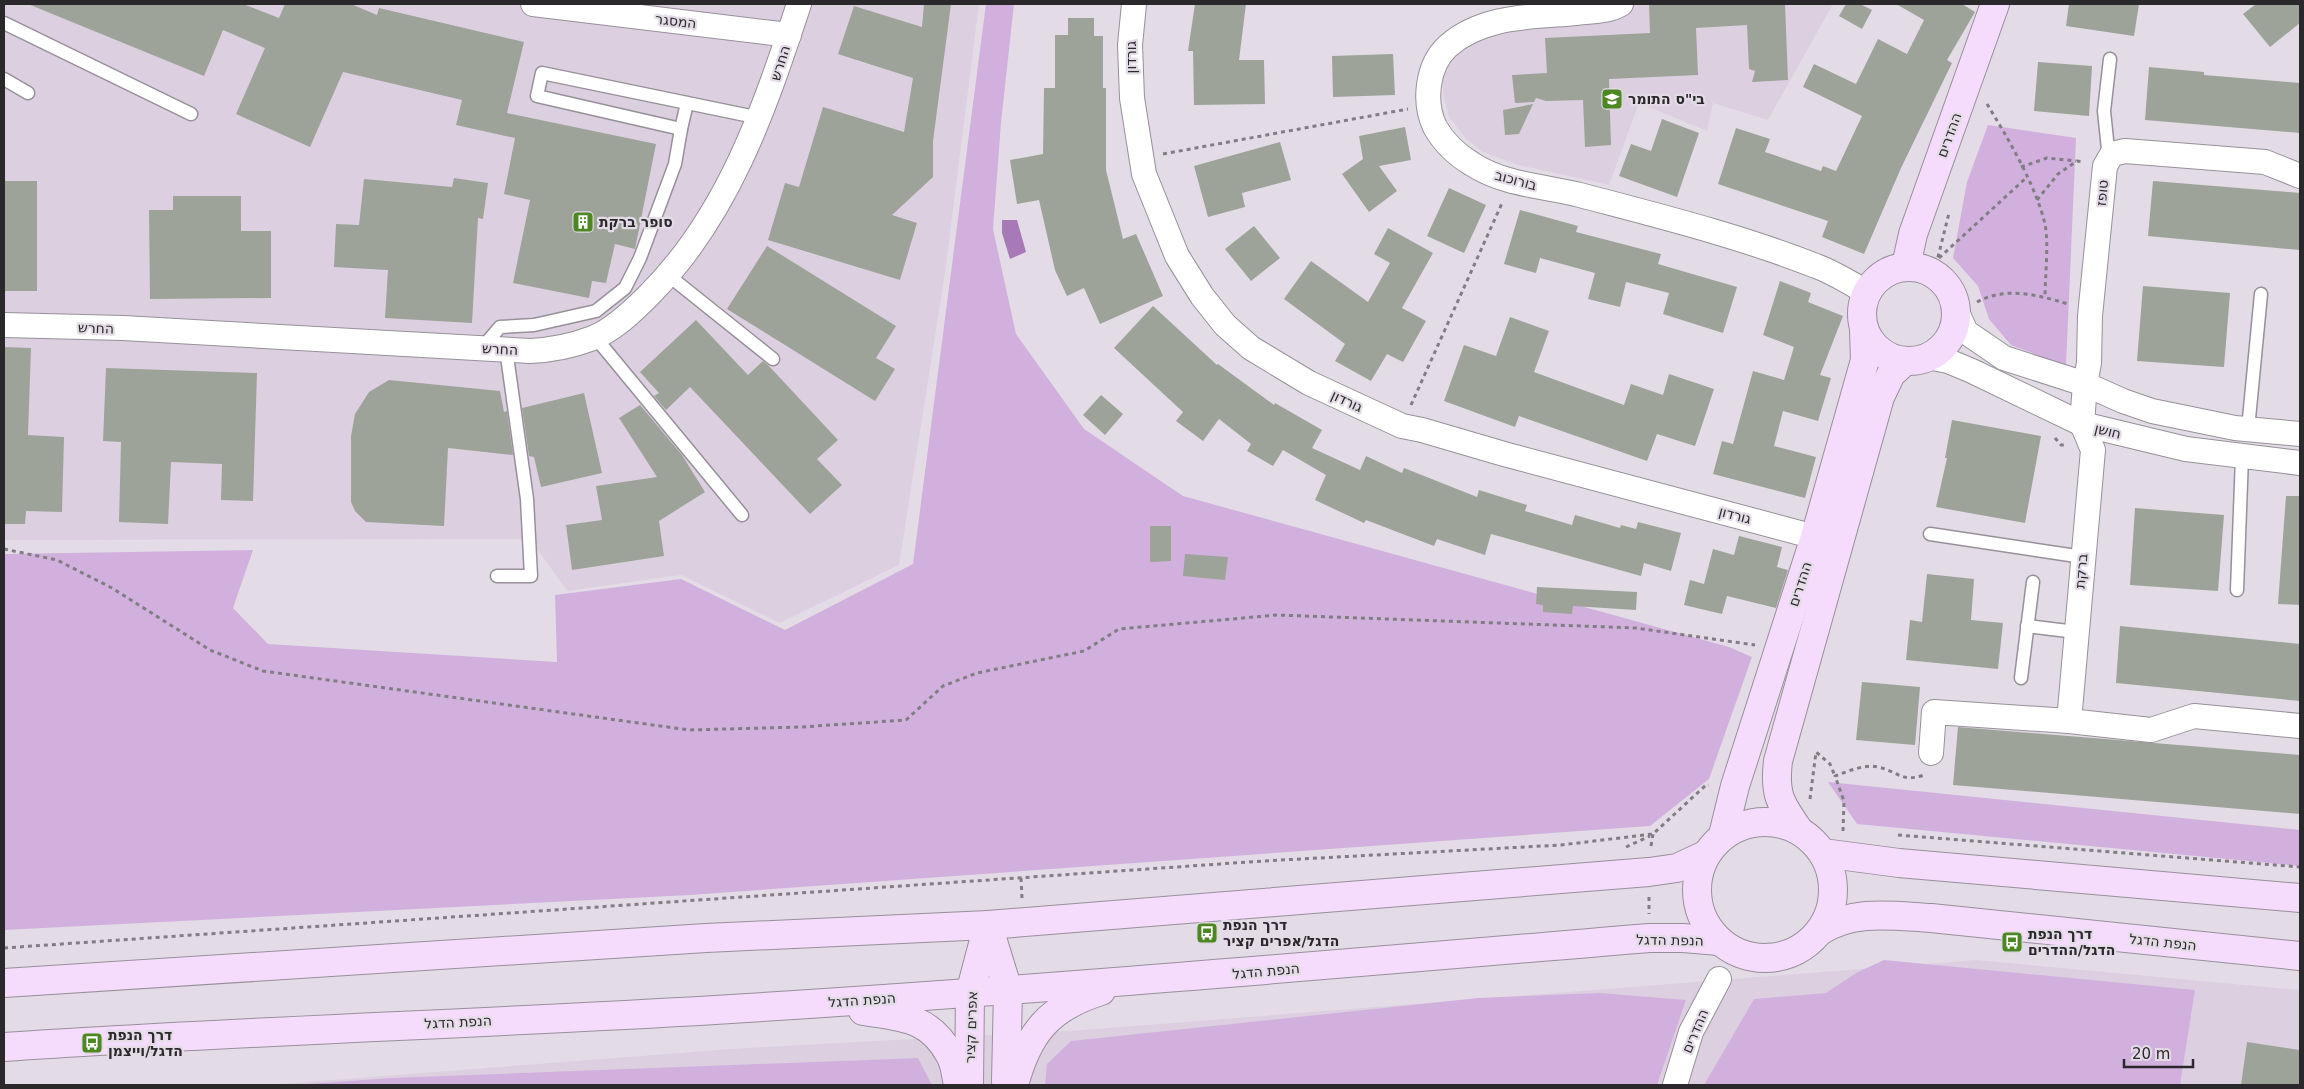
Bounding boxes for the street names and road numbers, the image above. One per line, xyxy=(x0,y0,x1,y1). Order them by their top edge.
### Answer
street label: המסגר xyxy=(654,11,698,31)
street label: גורדון xyxy=(1123,40,1139,73)
street label: החרש xyxy=(767,43,793,83)
street label: ההדרים xyxy=(1934,111,1964,159)
street label: בורוכוב xyxy=(1493,167,1539,193)
street label: טופז xyxy=(2093,179,2111,207)
street label: החרש xyxy=(78,319,114,337)
street label: החרש xyxy=(482,340,518,358)
street label: גורדון xyxy=(1329,387,1365,415)
street label: חושן xyxy=(2093,420,2123,442)
street label: גורדון xyxy=(1717,503,1753,527)
street label: ברקת xyxy=(2071,553,2091,589)
street label: ההדרים xyxy=(1785,560,1815,608)
street label: הנפת הדגל xyxy=(1636,931,1704,949)
street label: הנפת הדגל xyxy=(2129,931,2197,953)
street label: הנפת הדגל xyxy=(1232,960,1300,982)
street label: הנפת הדגל xyxy=(828,990,896,1010)
street label: אפרים קציר xyxy=(962,991,980,1063)
street label: ההדרים xyxy=(1679,1007,1711,1055)
street label: הנפת הדגל xyxy=(424,1012,492,1032)

